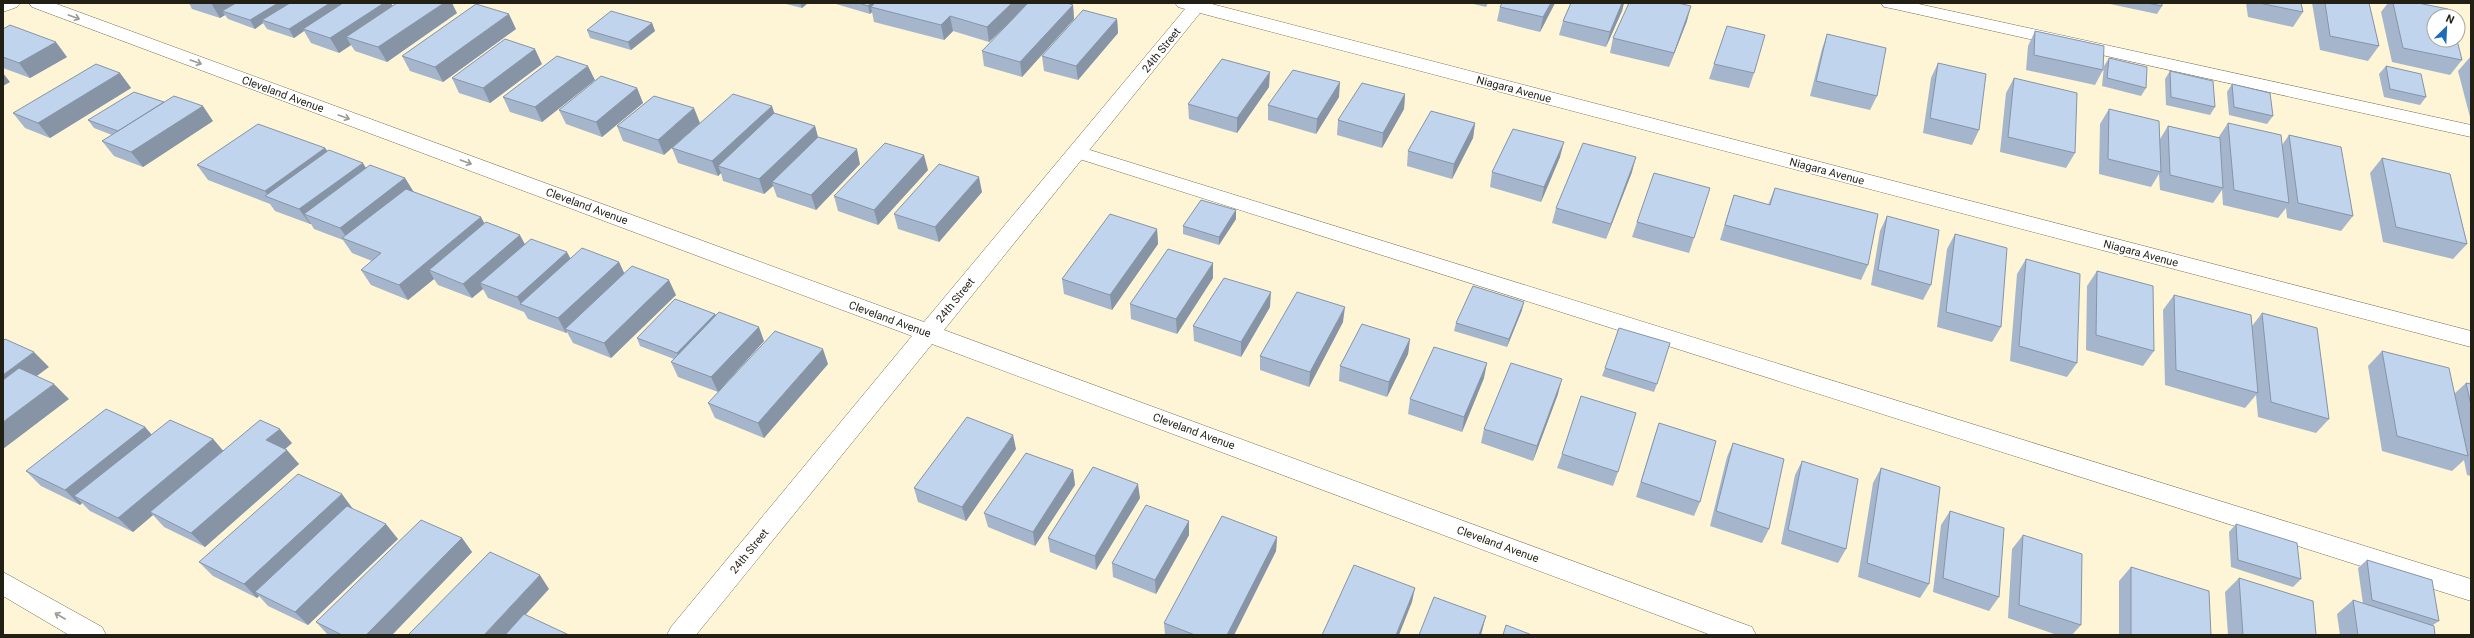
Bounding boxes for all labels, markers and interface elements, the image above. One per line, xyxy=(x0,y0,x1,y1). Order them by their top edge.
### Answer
north arrow xyxy=(2426,8,2466,48)
text: N xyxy=(2444,12,2456,27)
one-way arrow xyxy=(68,13,80,21)
street label: 24th Street xyxy=(1139,25,1184,75)
one-way arrow xyxy=(190,58,202,66)
street label: Niagara Avenue xyxy=(1475,73,1553,106)
street label: Cleveland Avenue xyxy=(240,74,326,115)
one-way arrow xyxy=(338,113,350,121)
street label: Niagara Avenue xyxy=(1788,155,1866,188)
one-way arrow xyxy=(460,158,472,166)
street label: Cleveland Avenue xyxy=(544,186,630,227)
street label: Niagara Avenue xyxy=(2102,237,2180,270)
street label: 24th Street xyxy=(933,275,978,325)
street label: Cleveland Avenue xyxy=(847,299,933,340)
street label: Cleveland Avenue xyxy=(1151,411,1237,452)
street label: Cleveland Avenue xyxy=(1455,524,1541,565)
street label: 24th Street xyxy=(727,526,772,576)
one-way arrow xyxy=(54,611,66,619)

